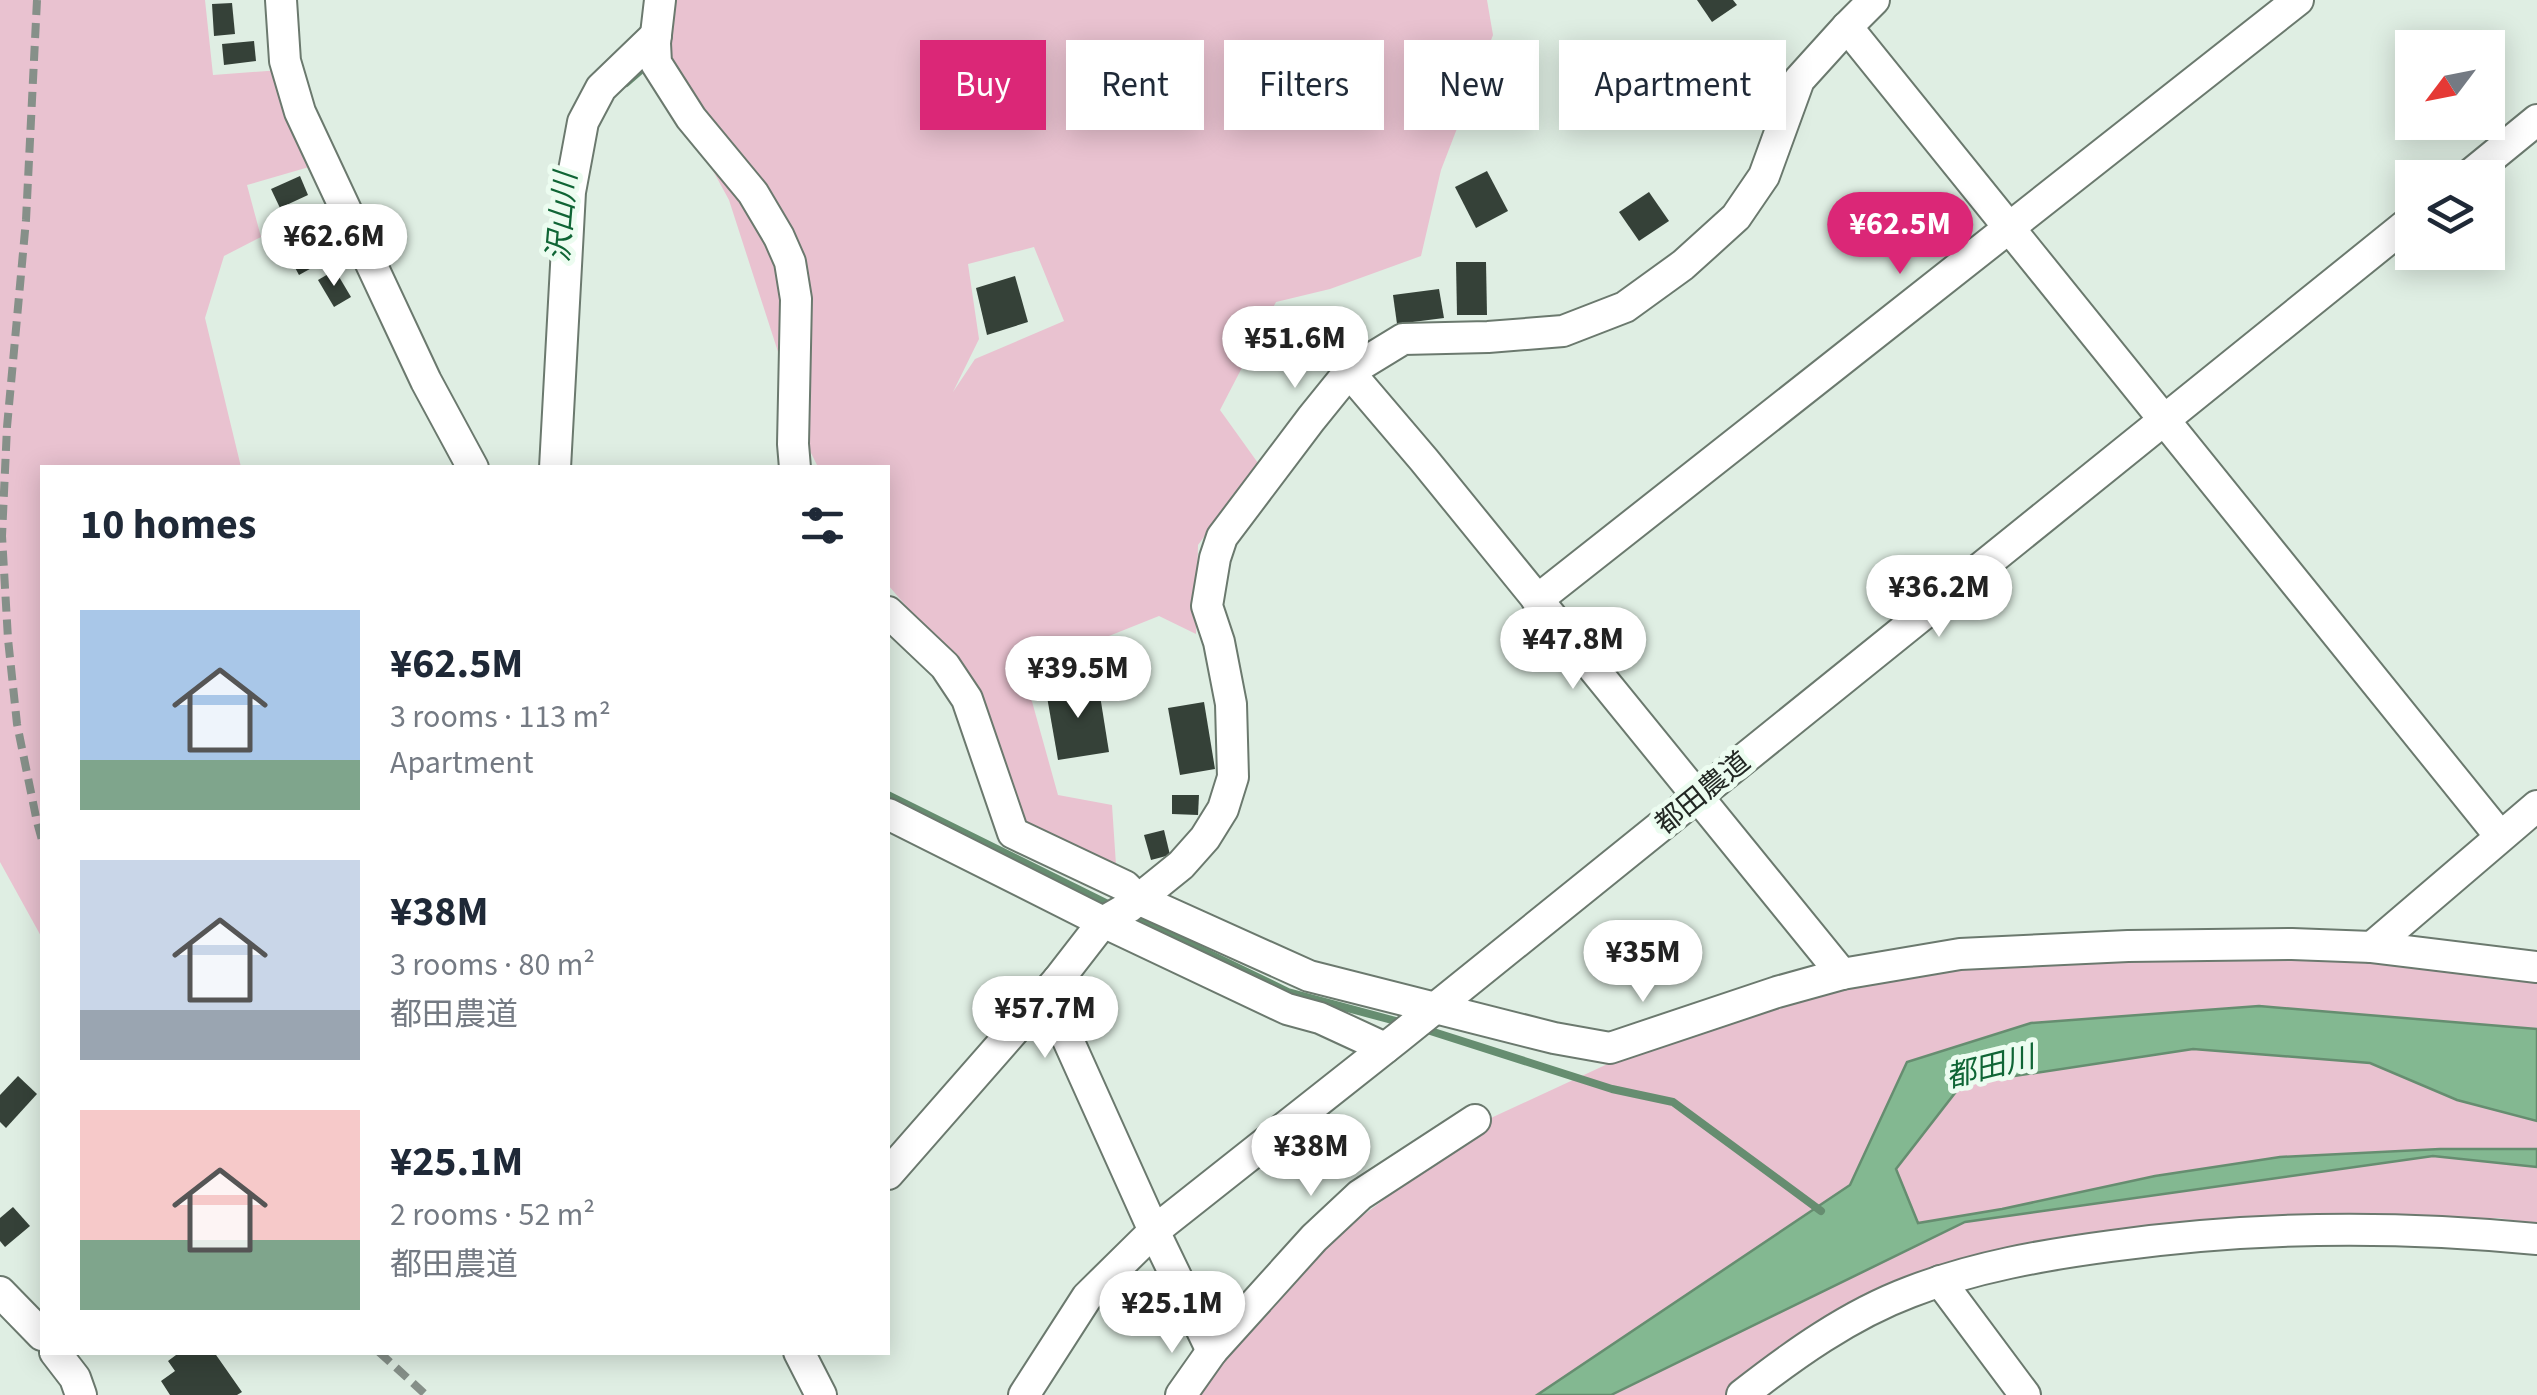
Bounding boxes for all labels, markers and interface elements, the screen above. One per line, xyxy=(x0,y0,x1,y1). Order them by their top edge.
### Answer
north arrow xyxy=(2395,30,2505,140)
map controls xyxy=(2395,30,2505,270)
chip: Buy xyxy=(920,40,1046,130)
chip: Rent xyxy=(1066,40,1204,130)
chip: Filters xyxy=(1224,40,1384,130)
chip: New xyxy=(1404,40,1539,130)
chip: Apartment xyxy=(1559,40,1786,130)
button: layers xyxy=(2395,160,2505,270)
water label: 沢山川 xyxy=(537,167,588,264)
pin: ¥62.5M xyxy=(1819,192,1981,277)
text: ¥62.5M xyxy=(1849,201,1951,247)
pin: ¥62.6M xyxy=(253,204,415,289)
text: ¥62.6M xyxy=(283,213,385,259)
pin: ¥51.6M xyxy=(1214,306,1376,391)
text: ¥51.6M xyxy=(1244,315,1346,361)
text: 10 homes xyxy=(80,495,256,555)
icon: filters xyxy=(795,498,850,553)
pin: ¥36.2M xyxy=(1858,555,2020,640)
text: ¥36.2M xyxy=(1888,564,1990,610)
pin: ¥47.8M xyxy=(1492,607,1654,692)
text: ¥47.8M xyxy=(1522,616,1624,662)
text: ¥62.5M xyxy=(390,634,523,694)
pin: ¥39.5M xyxy=(997,636,1159,721)
text: ¥39.5M xyxy=(1027,645,1129,691)
icon: home xyxy=(160,650,280,770)
text: 3 rooms · 113 m² xyxy=(390,694,611,740)
text: Apartment xyxy=(390,740,533,786)
street label: 都田農道 xyxy=(1647,742,1759,844)
text: ¥38M xyxy=(390,882,489,942)
icon: home xyxy=(160,900,280,1020)
pin: ¥35M xyxy=(1584,920,1702,1005)
text: ¥35M xyxy=(1605,929,1681,975)
text: 3 rooms · 80 m² xyxy=(390,942,595,988)
pin: ¥57.7M xyxy=(964,976,1126,1061)
text: ¥57.7M xyxy=(994,985,1096,1031)
text: 都田農道 xyxy=(390,992,518,1038)
water label: 都田川 xyxy=(1941,1035,2042,1099)
pin: ¥38M xyxy=(1252,1114,1370,1199)
text: ¥38M xyxy=(1273,1123,1349,1169)
text: ¥25.1M xyxy=(390,1132,523,1192)
icon: home xyxy=(160,1150,280,1270)
text: 2 rooms · 52 m² xyxy=(390,1192,595,1238)
text: 都田農道 xyxy=(390,1242,518,1288)
pin: ¥25.1M xyxy=(1091,1271,1253,1356)
text: ¥25.1M xyxy=(1121,1280,1223,1326)

